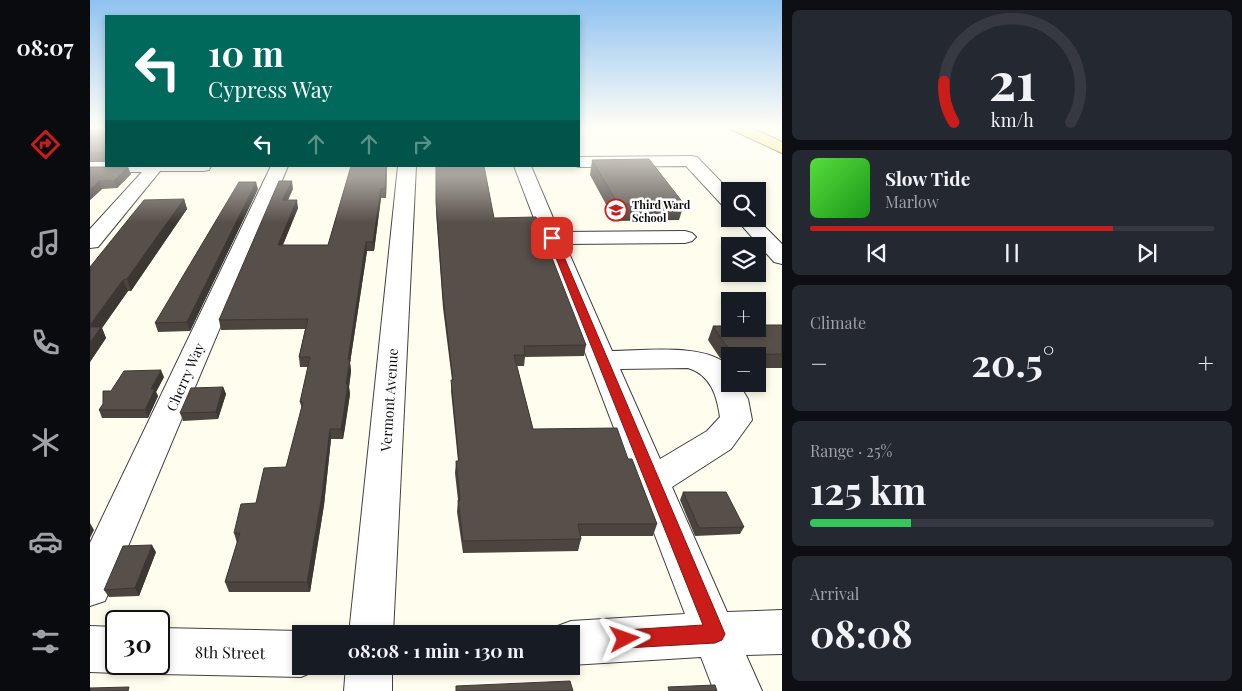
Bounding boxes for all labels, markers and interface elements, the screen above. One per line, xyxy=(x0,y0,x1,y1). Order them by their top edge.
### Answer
text: 10 m xyxy=(208,29,284,76)
text: 08:07 xyxy=(16,32,74,62)
icon: left xyxy=(125,35,190,100)
text: 21 xyxy=(988,45,1036,114)
text: Cypress Way xyxy=(208,74,333,104)
text: km/h xyxy=(991,108,1034,131)
icon: directions xyxy=(28,127,63,162)
icon: left xyxy=(249,130,277,158)
icon: ahead xyxy=(302,130,330,158)
icon: ahead xyxy=(355,130,383,158)
icon: right xyxy=(408,130,436,158)
text: Slow Tide xyxy=(885,165,970,191)
map controls xyxy=(721,182,766,392)
button: search xyxy=(721,182,766,227)
text: Marlow xyxy=(885,191,939,212)
place label: Third Ward School xyxy=(632,197,691,225)
school or university icon: Third Ward School xyxy=(604,198,628,222)
pin xyxy=(531,217,573,259)
icon: arrive xyxy=(538,224,566,252)
icon: music xyxy=(28,226,63,261)
button: layers xyxy=(721,237,766,282)
icon: previous xyxy=(863,239,891,267)
icon: pause xyxy=(998,239,1026,267)
icon: next xyxy=(1133,239,1161,267)
button: + xyxy=(721,292,766,337)
text: Climate xyxy=(810,312,866,333)
icon: phone xyxy=(28,325,63,360)
text: 20.5° xyxy=(971,336,1054,387)
street label: Cherry Way xyxy=(161,340,209,414)
text: − xyxy=(810,344,828,381)
text: + xyxy=(1198,344,1214,381)
button: − xyxy=(721,347,766,392)
street label: Vermont Avenue xyxy=(376,348,402,453)
icon: climate xyxy=(28,425,63,460)
text: Range · 25% xyxy=(810,440,892,461)
text: 125 km xyxy=(810,464,926,515)
icon: car xyxy=(28,524,63,559)
text: Arrival xyxy=(810,583,859,604)
text: 08:08 xyxy=(810,607,913,658)
speed limit sign: 30 xyxy=(105,610,170,675)
position arrow xyxy=(598,612,650,664)
icon: filters xyxy=(28,624,63,659)
text: 08:08 · 1 min · 130 m xyxy=(348,637,524,663)
street label: 8th Street xyxy=(195,641,266,663)

